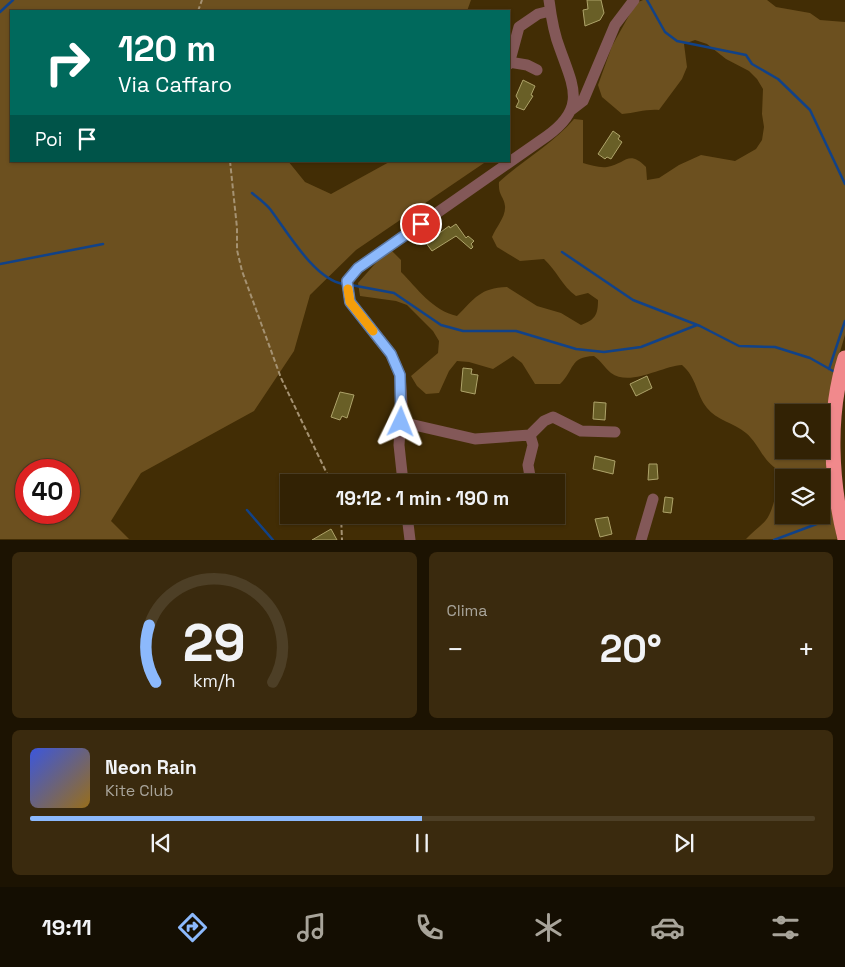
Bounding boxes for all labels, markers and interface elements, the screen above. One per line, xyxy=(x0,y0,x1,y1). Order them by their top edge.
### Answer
text: 120 m xyxy=(118,27,216,71)
icon: right xyxy=(35,30,100,95)
text: Via Caffaro xyxy=(118,70,232,98)
icon: arrive xyxy=(73,125,101,153)
text: Poi xyxy=(35,127,63,152)
pin xyxy=(400,203,442,245)
icon: arrive xyxy=(407,210,435,238)
position arrow xyxy=(374,395,426,447)
map controls xyxy=(775,404,830,524)
button: search xyxy=(775,404,830,459)
speed limit sign: 40 xyxy=(15,459,80,524)
button: layers xyxy=(775,469,830,524)
text: 19:12 · 1 min · 190 m xyxy=(336,486,509,511)
text: Clima xyxy=(447,600,488,621)
text: 29 xyxy=(183,610,246,676)
text: 20° xyxy=(600,625,662,673)
text: − xyxy=(447,631,464,667)
text: + xyxy=(798,631,815,667)
text: km/h xyxy=(193,669,236,692)
text: Neon Rain xyxy=(105,755,197,780)
text: Kite Club xyxy=(105,780,174,801)
icon: previous xyxy=(147,829,175,857)
icon: pause xyxy=(408,829,436,857)
icon: next xyxy=(670,829,698,857)
icon: directions xyxy=(175,910,210,945)
icon: music xyxy=(294,910,329,945)
icon: phone xyxy=(412,910,447,945)
icon: climate xyxy=(531,910,566,945)
icon: car xyxy=(650,910,685,945)
icon: filters xyxy=(768,910,803,945)
text: 19:11 xyxy=(42,913,92,941)

